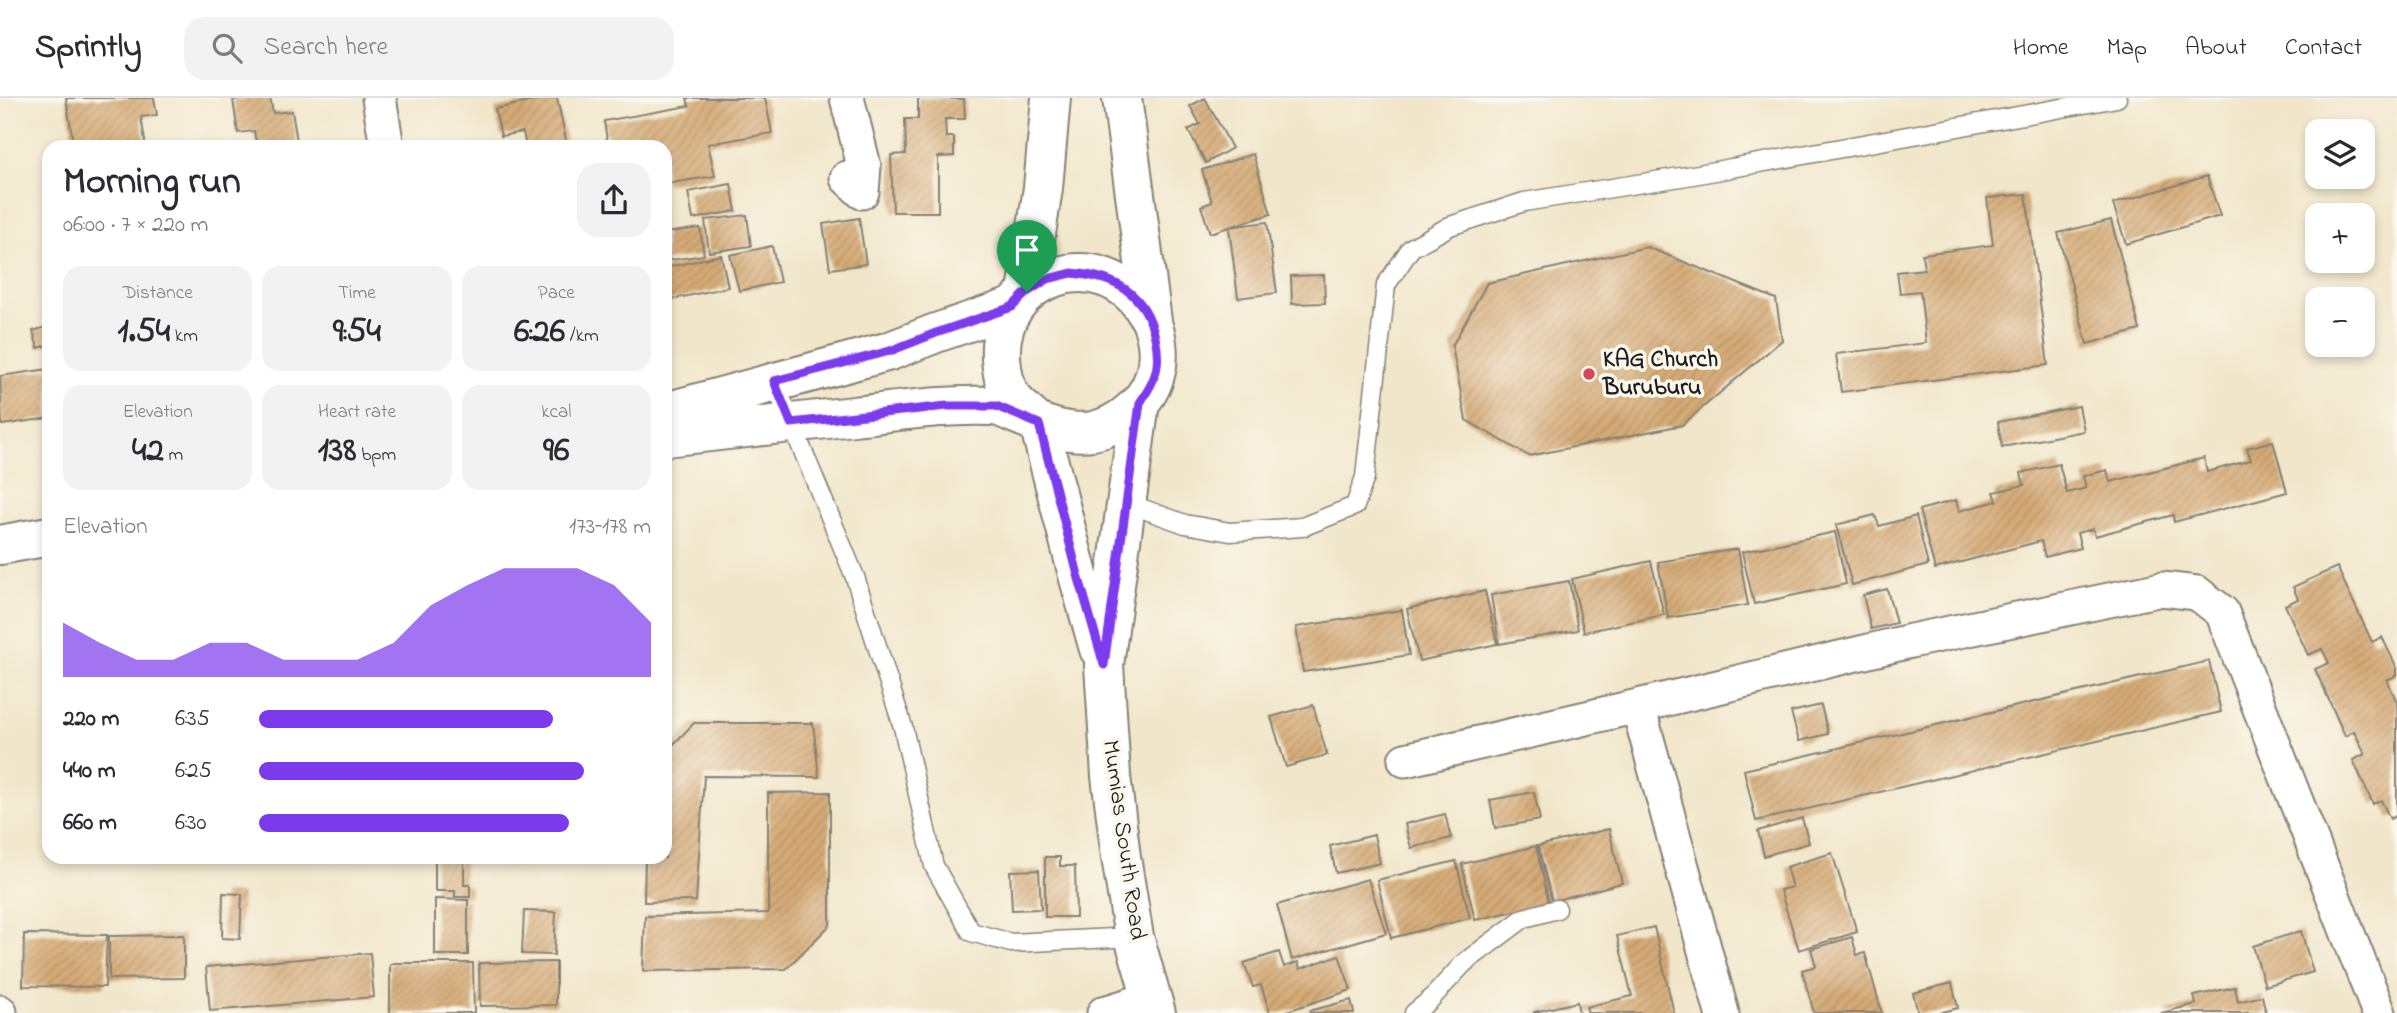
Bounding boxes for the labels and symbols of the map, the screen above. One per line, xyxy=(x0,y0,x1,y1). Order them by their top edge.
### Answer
pin xyxy=(997,220,1057,292)
place label: KAG Church Buruburu xyxy=(1602,343,1718,406)
marker: KAG Church Buruburu xyxy=(1581,366,1597,382)
street label: Mumias South Road xyxy=(1092,738,1154,943)

